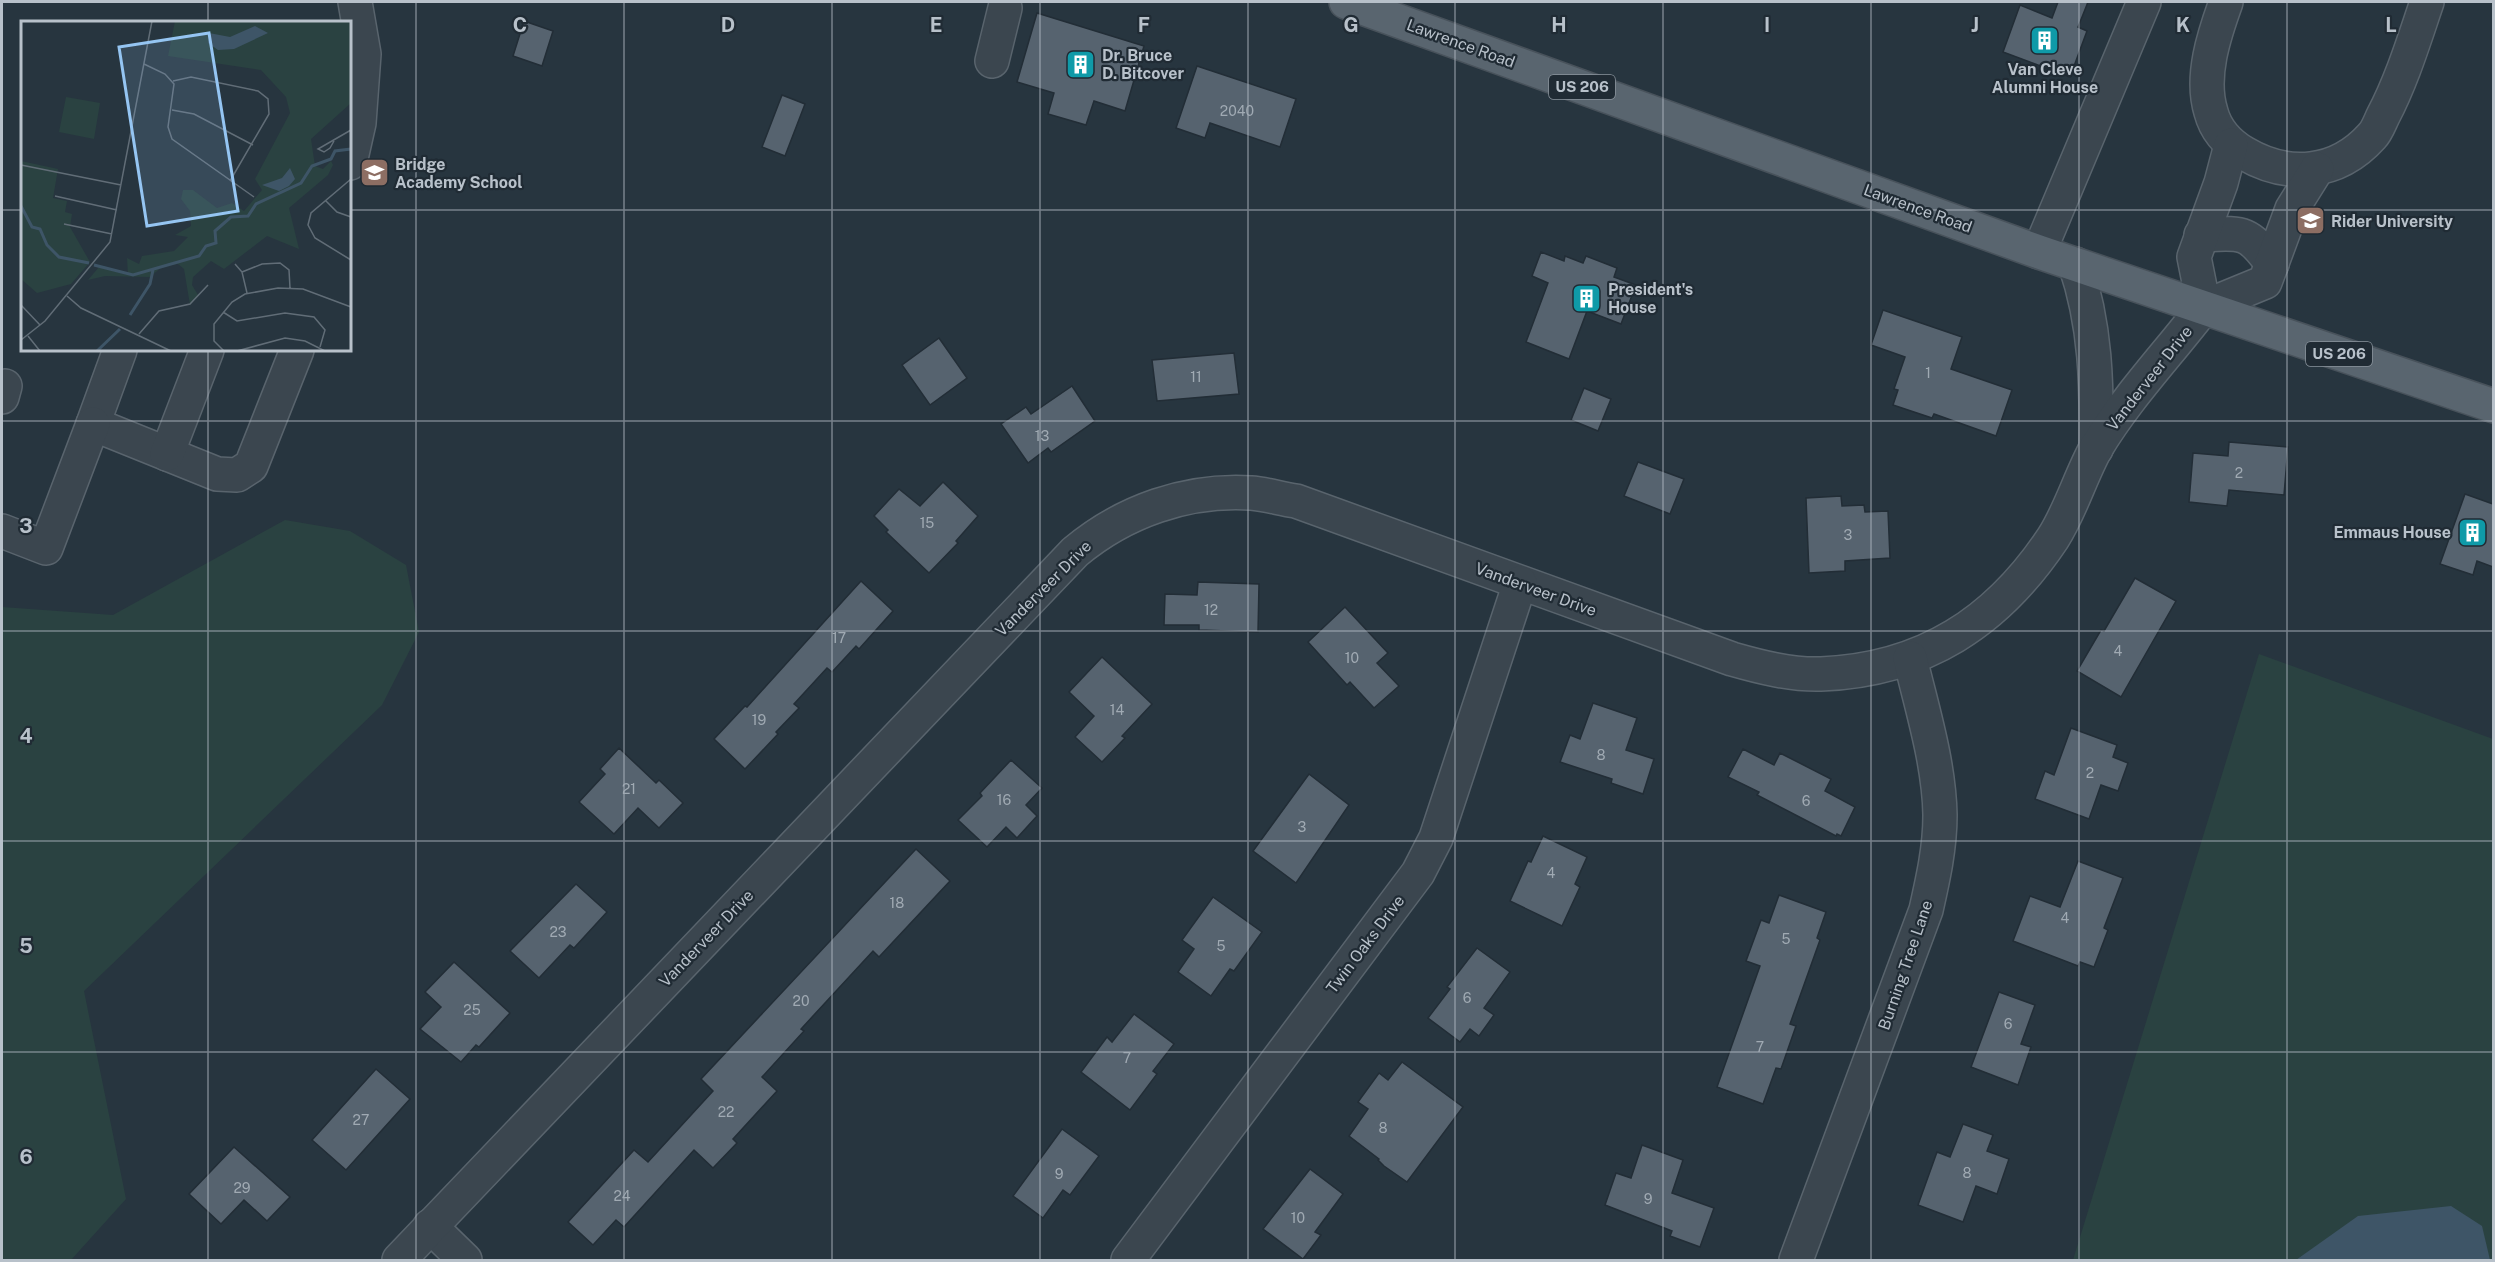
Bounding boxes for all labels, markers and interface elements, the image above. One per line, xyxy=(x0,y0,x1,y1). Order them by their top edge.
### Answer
text: C xyxy=(513,13,527,37)
text: D xyxy=(721,13,735,37)
text: E xyxy=(930,13,942,37)
text: F xyxy=(1138,13,1150,37)
text: G xyxy=(1343,13,1359,37)
text: H xyxy=(1551,13,1567,37)
text: I xyxy=(1764,13,1770,37)
text: J xyxy=(1971,13,1979,37)
text: K xyxy=(2176,13,2190,37)
text: L xyxy=(2385,13,2397,37)
street label: Lawrence Road xyxy=(1404,15,1518,72)
inset map xyxy=(21,21,351,351)
building icon: Van Cleve Alumni House xyxy=(2029,25,2061,57)
place label: Dr. Bruce D. Bitcover xyxy=(1102,46,1185,83)
building icon: Dr. Bruce D. Bitcover xyxy=(1065,48,1097,80)
place label: Van Cleve Alumni House xyxy=(1992,60,2098,97)
road number: US 206 xyxy=(1549,75,1615,99)
house number: 2040 xyxy=(1220,103,1254,119)
place label: Bridge Academy School xyxy=(395,155,522,192)
school or university icon: Bridge Academy School xyxy=(358,157,390,189)
street label: Lawrence Road xyxy=(1861,180,1975,237)
school or university icon: Rider University xyxy=(2294,205,2326,237)
place label: Rider University xyxy=(2331,212,2453,231)
place label: President's House xyxy=(1608,280,1693,317)
building icon: President's House xyxy=(1571,282,1603,314)
street label: Vanderveer Drive xyxy=(2103,322,2196,434)
road number: US 206 xyxy=(2306,342,2372,366)
house number: 1 xyxy=(1925,365,1931,381)
house number: 11 xyxy=(1190,369,1202,385)
house number: 13 xyxy=(1035,428,1049,444)
house number: 2 xyxy=(2235,465,2243,481)
text: 3 xyxy=(19,514,33,538)
house number: 15 xyxy=(920,515,934,531)
building icon: Emmaus House xyxy=(2456,516,2488,548)
place label: Emmaus House xyxy=(2333,523,2451,542)
house number: 3 xyxy=(1844,527,1853,543)
street label: Vanderveer Drive xyxy=(991,536,1095,640)
street label: Vanderveer Drive xyxy=(1473,559,1599,620)
house number: 12 xyxy=(1204,602,1218,618)
house number: 17 xyxy=(832,630,846,646)
house number: 4 xyxy=(2114,643,2123,659)
house number: 10 xyxy=(1345,650,1359,666)
house number: 14 xyxy=(1110,702,1124,718)
house number: 19 xyxy=(752,712,766,728)
text: 4 xyxy=(19,724,33,748)
house number: 8 xyxy=(1596,747,1606,763)
house number: 2 xyxy=(2086,765,2094,781)
house number: 21 xyxy=(622,781,636,797)
house number: 16 xyxy=(997,792,1011,808)
house number: 6 xyxy=(1802,793,1811,809)
house number: 3 xyxy=(1298,819,1307,835)
house number: 4 xyxy=(1547,865,1556,881)
street label: Vanderveer Drive xyxy=(655,886,758,991)
street label: Twin Oaks Drive xyxy=(1322,891,1408,997)
house number: 18 xyxy=(890,895,904,911)
street label: Burning Tree Lane xyxy=(1874,898,1937,1032)
house number: 4 xyxy=(2061,910,2070,926)
house number: 23 xyxy=(549,924,567,940)
house number: 5 xyxy=(1782,931,1791,947)
text: 5 xyxy=(19,934,33,958)
house number: 5 xyxy=(1217,938,1226,954)
house number: 6 xyxy=(1463,990,1472,1006)
house number: 20 xyxy=(793,993,809,1009)
house number: 25 xyxy=(463,1002,481,1018)
house number: 6 xyxy=(2004,1016,2013,1032)
house number: 7 xyxy=(1756,1039,1764,1055)
house number: 7 xyxy=(1123,1050,1131,1066)
house number: 22 xyxy=(718,1104,734,1120)
house number: 27 xyxy=(353,1112,369,1128)
house number: 8 xyxy=(1378,1120,1388,1136)
text: 6 xyxy=(19,1145,33,1169)
house number: 8 xyxy=(1962,1165,1972,1181)
house number: 9 xyxy=(1055,1166,1064,1182)
house number: 29 xyxy=(233,1180,251,1196)
house number: 24 xyxy=(613,1188,631,1204)
house number: 9 xyxy=(1644,1191,1653,1207)
house number: 10 xyxy=(1291,1210,1305,1226)

